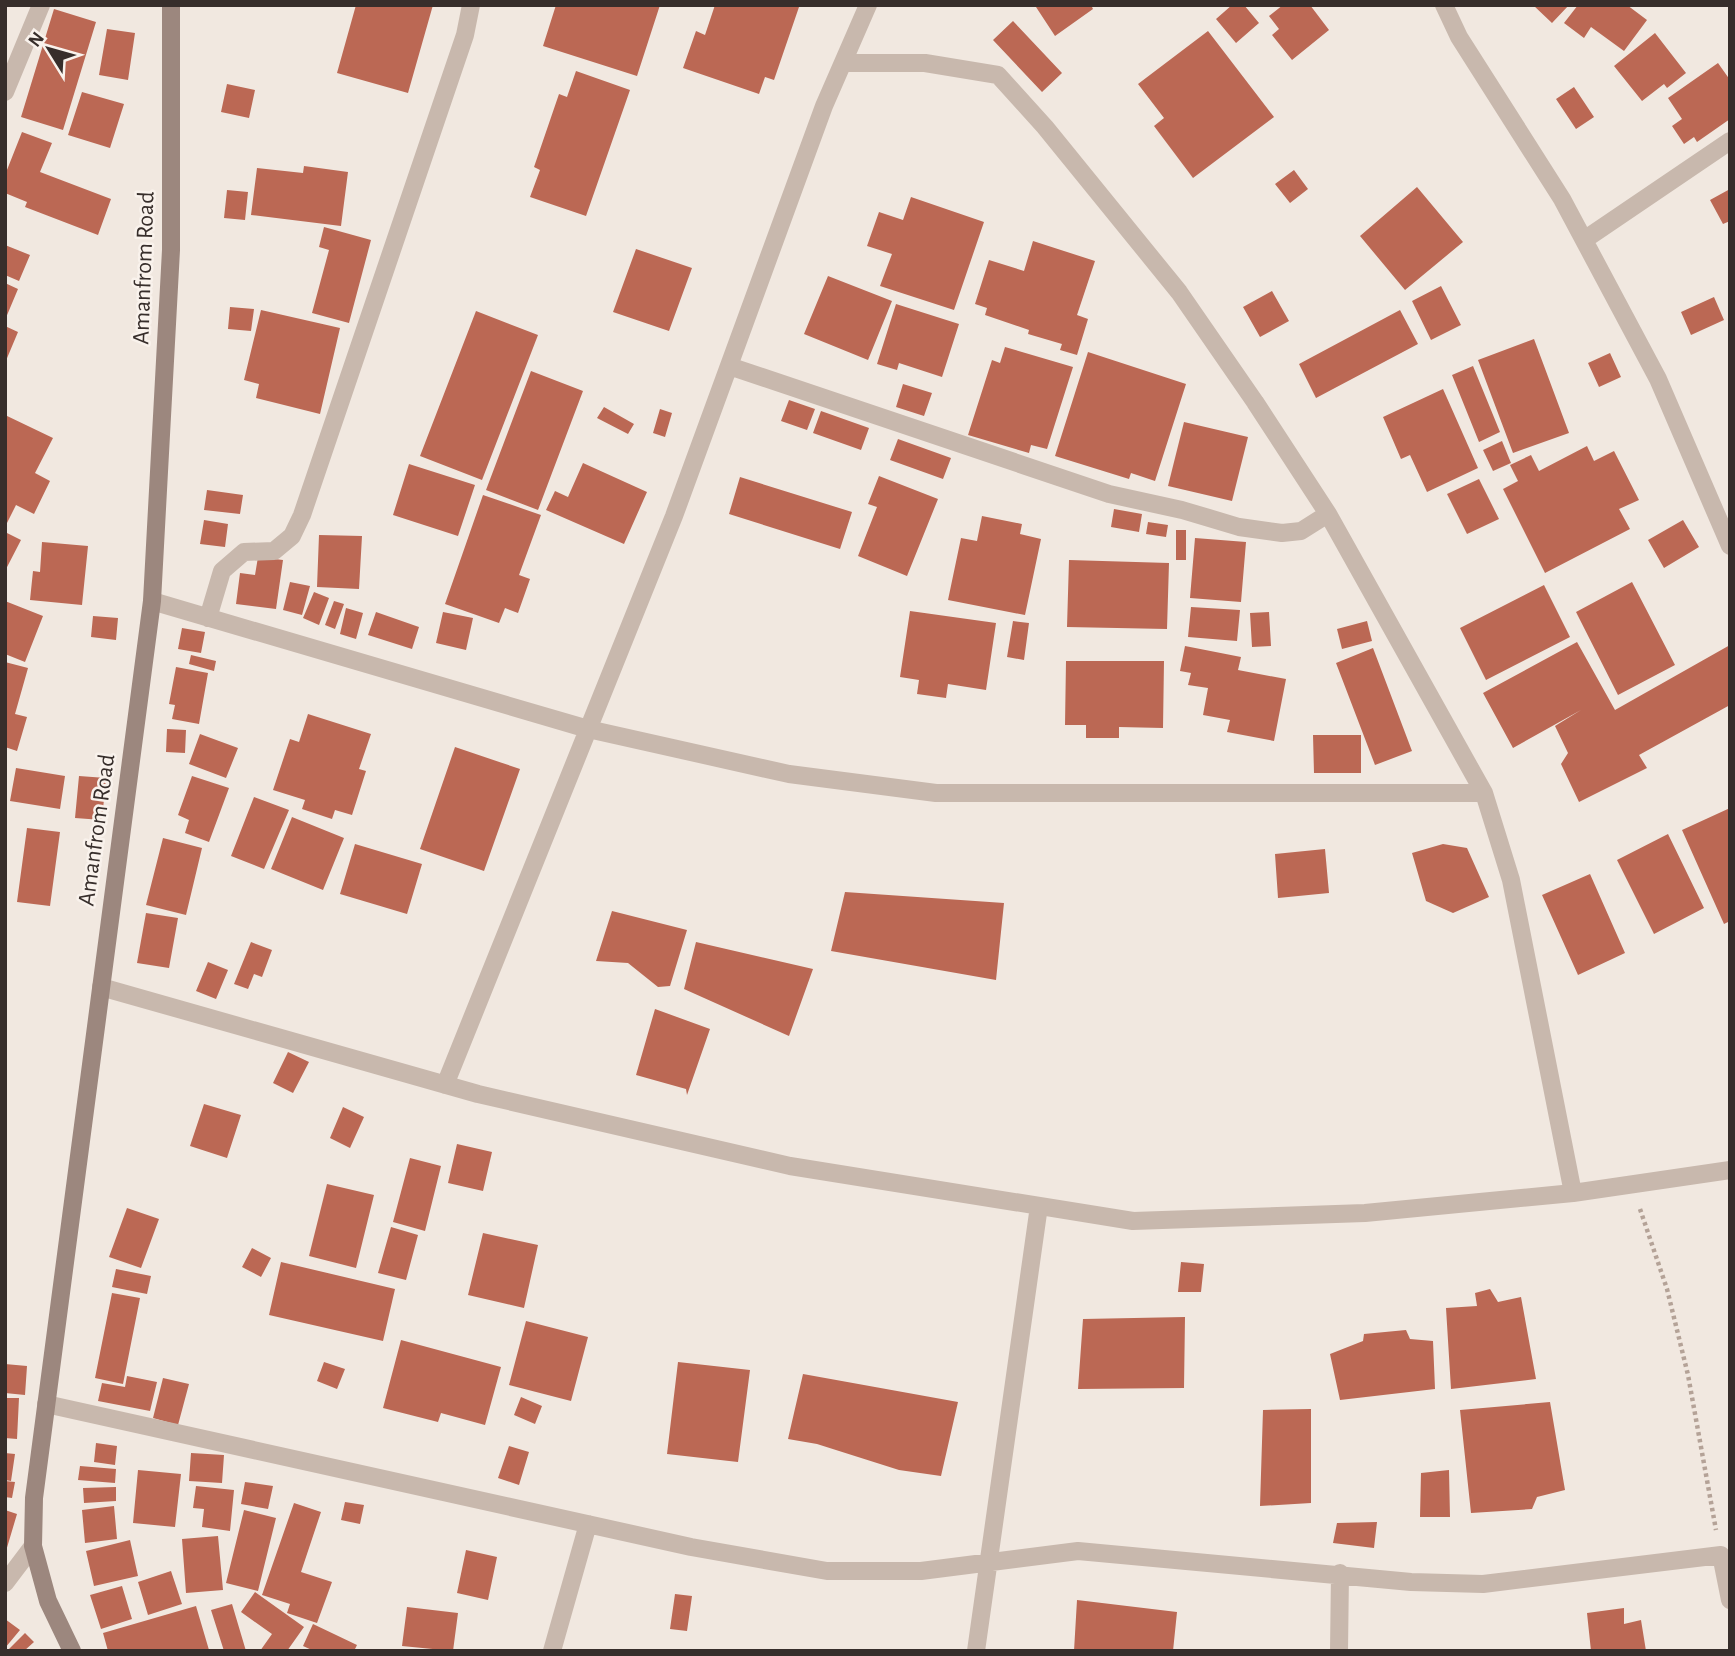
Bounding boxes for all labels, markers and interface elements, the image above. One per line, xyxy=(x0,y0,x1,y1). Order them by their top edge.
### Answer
north arrow xyxy=(14,14,84,84)
text: N xyxy=(25,29,48,51)
street label: Amanfrom Road xyxy=(129,191,159,345)
street label: Amanfrom Road xyxy=(74,752,120,908)

